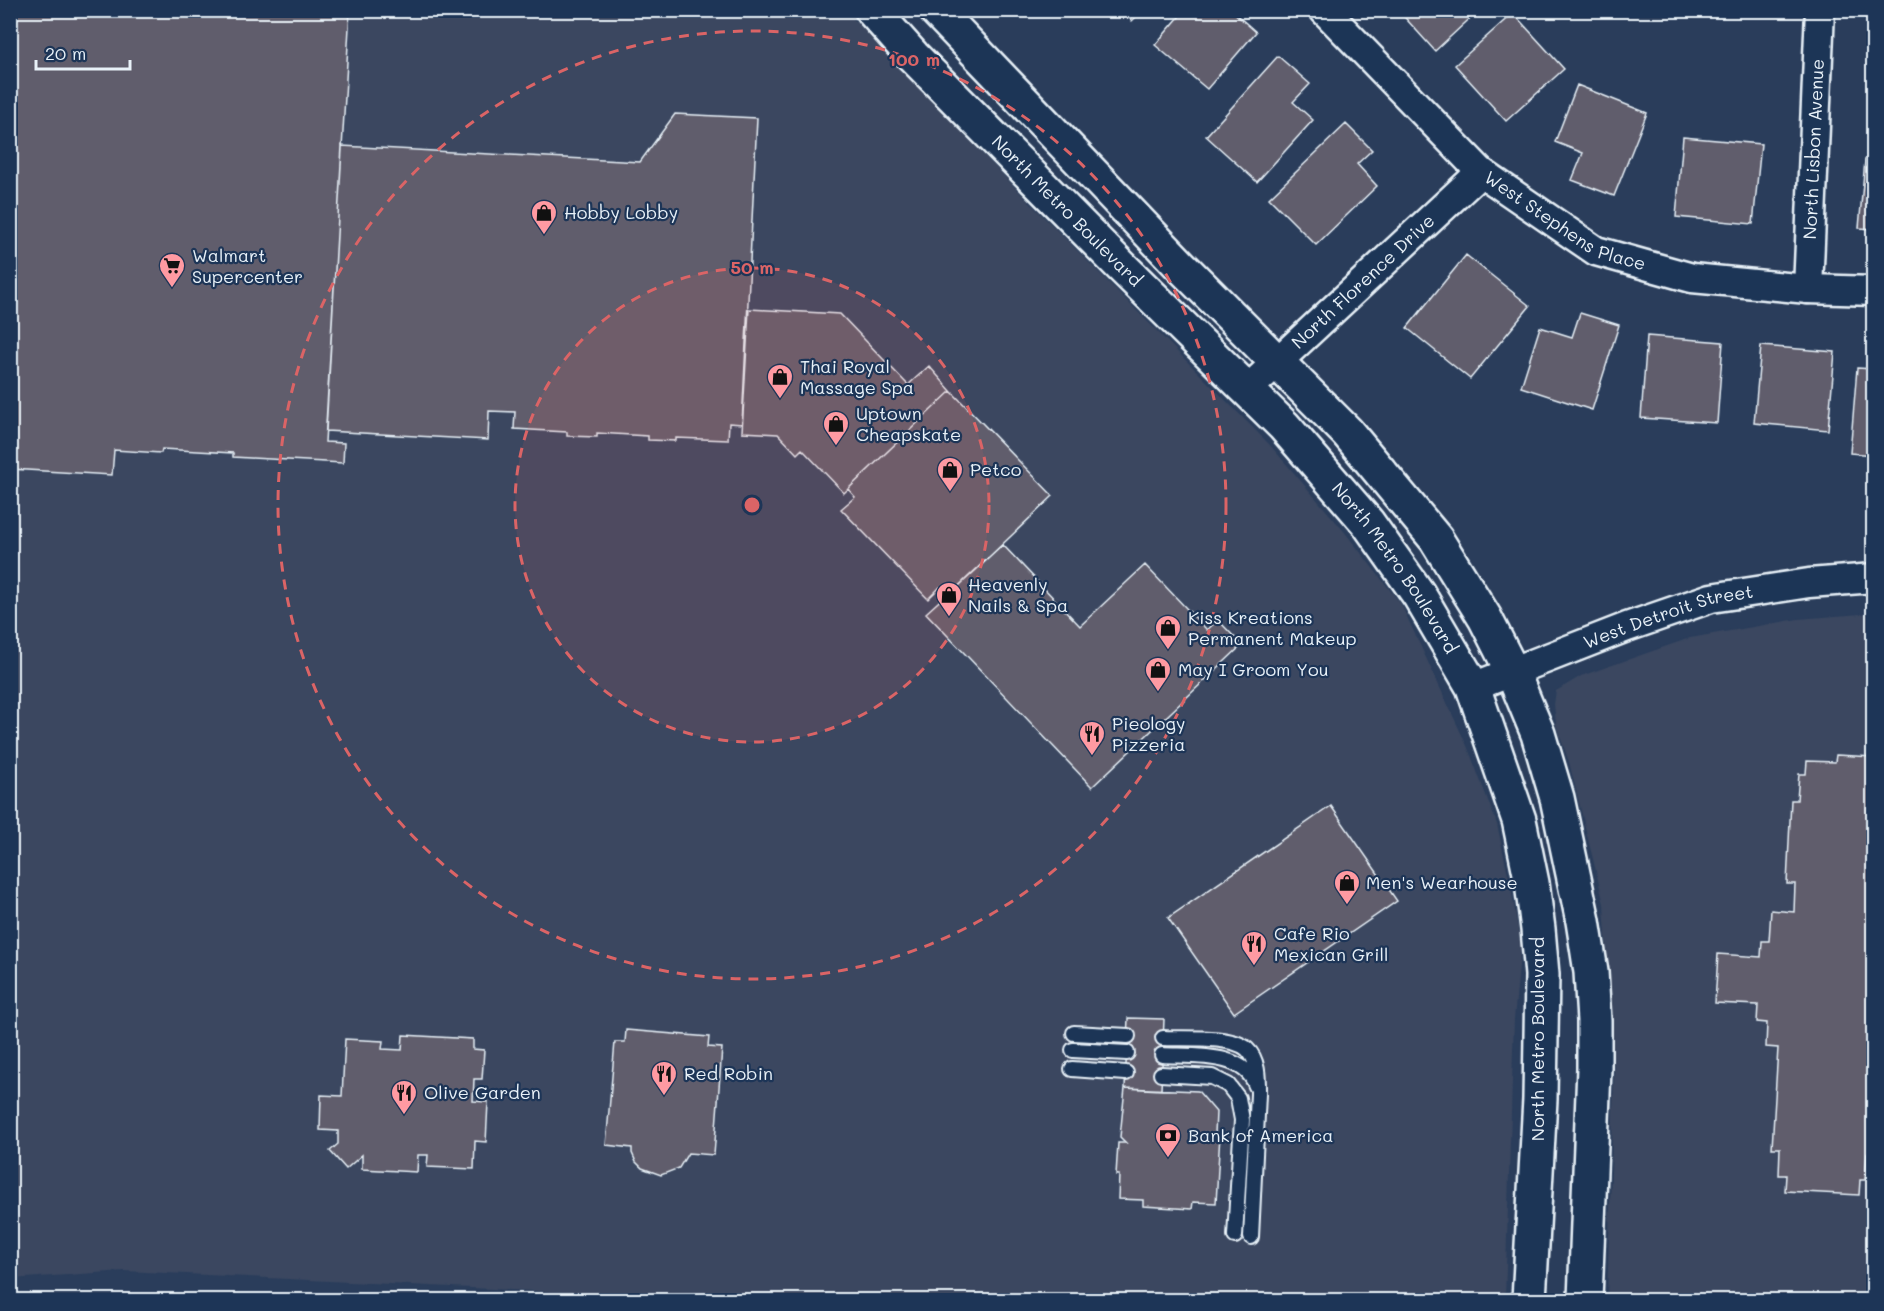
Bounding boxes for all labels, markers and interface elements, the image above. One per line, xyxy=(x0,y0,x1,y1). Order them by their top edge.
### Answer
scale bar xyxy=(36,33,130,71)
text: 20 m xyxy=(45,41,86,65)
text: 100 m xyxy=(888,47,940,71)
street label: North Lisbon Avenue xyxy=(1797,58,1829,240)
street label: North Metro Boulevard xyxy=(987,129,1148,291)
street label: West Stephens Place xyxy=(1480,165,1649,275)
shop icon: Hobby Lobby xyxy=(529,198,559,236)
place label: Hobby Lobby xyxy=(564,200,678,224)
street label: North Florence Drive xyxy=(1286,208,1439,354)
place label: Walmart Supercenter xyxy=(192,243,303,288)
supermarket icon: Walmart Supercenter xyxy=(157,251,187,289)
text: 50 m xyxy=(731,255,773,279)
place label: Thai Royal Massage Spa xyxy=(800,354,914,399)
shop icon: Thai Royal Massage Spa xyxy=(765,362,795,400)
place label: Uptown Cheapskate xyxy=(856,401,961,446)
shop icon: Uptown Cheapskate xyxy=(821,409,851,447)
shop icon: Petco xyxy=(935,455,965,493)
place label: Petco xyxy=(970,457,1022,481)
street label: North Metro Boulevard xyxy=(1327,477,1464,658)
centre of rings xyxy=(742,495,762,515)
place label: Heavenly Nails & Spa xyxy=(968,572,1068,617)
street label: West Detroit Street xyxy=(1580,579,1755,654)
shop icon: Heavenly Nails & Spa xyxy=(934,580,964,618)
place label: Kiss Kreations Permanent Makeup xyxy=(1188,605,1357,650)
shop icon: Kiss Kreations Permanent Makeup xyxy=(1153,613,1183,651)
shop icon: May I Groom You xyxy=(1143,655,1173,693)
place label: May I Groom You xyxy=(1178,657,1329,681)
place label: Pieology Pizzeria xyxy=(1112,711,1185,756)
restaurant icon: Pieology Pizzeria xyxy=(1077,719,1107,757)
shop icon: Men's Wearhouse xyxy=(1332,868,1362,906)
place label: Men's Wearhouse xyxy=(1366,870,1518,894)
place label: Cafe Rio Mexican Grill xyxy=(1274,921,1389,966)
restaurant icon: Cafe Rio Mexican Grill xyxy=(1239,929,1269,967)
street label: North Metro Boulevard xyxy=(1525,937,1549,1141)
restaurant icon: Red Robin xyxy=(649,1059,679,1097)
place label: Red Robin xyxy=(684,1061,773,1085)
restaurant icon: Olive Garden xyxy=(389,1078,419,1116)
place label: Olive Garden xyxy=(424,1080,541,1104)
bank icon: Bank of America xyxy=(1153,1121,1183,1159)
place label: Bank of America xyxy=(1188,1123,1333,1147)

